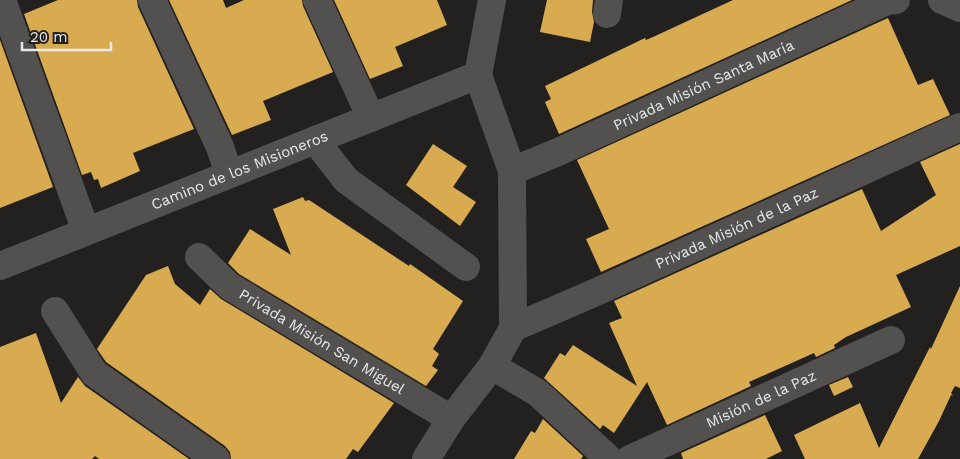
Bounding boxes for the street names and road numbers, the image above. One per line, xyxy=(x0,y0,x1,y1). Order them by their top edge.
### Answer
street label: Privada Misión Santa María xyxy=(610,36,797,134)
street label: Camino de los Misioneros xyxy=(149,127,331,214)
street label: Privada Misión de la Paz xyxy=(652,184,821,273)
street label: Privada Misión San Miguel xyxy=(236,285,408,398)
street label: Misión de la Paz xyxy=(703,366,819,432)

